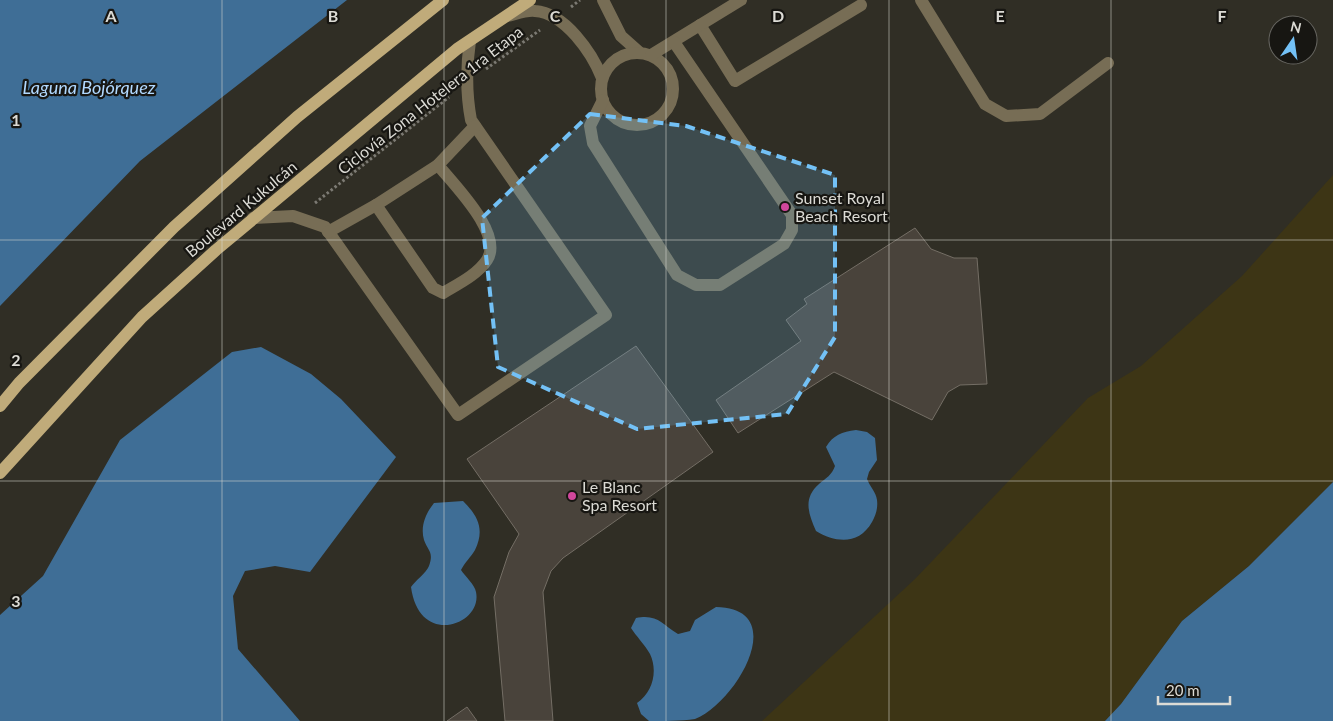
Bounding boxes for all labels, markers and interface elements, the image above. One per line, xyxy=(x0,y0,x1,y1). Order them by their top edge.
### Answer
text: A xyxy=(104,6,117,25)
text: B xyxy=(328,6,338,25)
text: C xyxy=(550,6,561,25)
text: D xyxy=(772,6,784,25)
text: E xyxy=(995,6,1005,25)
text: F xyxy=(1217,6,1227,25)
north arrow xyxy=(1268,15,1318,65)
text: N xyxy=(1289,17,1303,36)
street label: Ciclovía Zona Hotelera 1ra Etapa xyxy=(333,21,526,178)
water label: Laguna Bojórquez xyxy=(23,76,156,98)
text: 1 xyxy=(11,110,21,129)
street label: Boulevard Kukulcán xyxy=(181,157,300,261)
place label: Sunset Royal Beach Resort xyxy=(795,188,888,225)
marker: Sunset Royal Beach Resort xyxy=(779,201,791,213)
text: 2 xyxy=(11,350,21,369)
place label: Le Blanc Spa Resort xyxy=(582,477,657,514)
marker: Le Blanc Spa Resort xyxy=(566,490,578,502)
text: 3 xyxy=(11,591,21,610)
scale bar xyxy=(1158,674,1230,706)
text: 20 m xyxy=(1166,681,1200,699)

